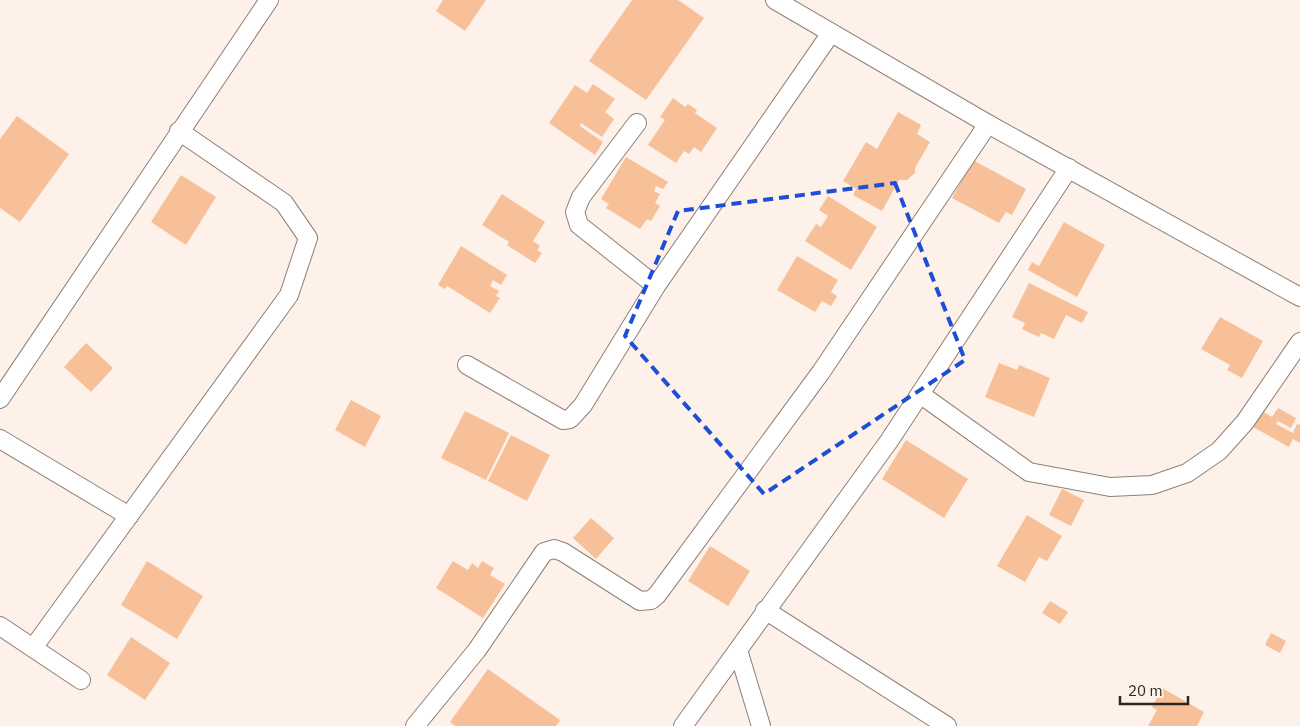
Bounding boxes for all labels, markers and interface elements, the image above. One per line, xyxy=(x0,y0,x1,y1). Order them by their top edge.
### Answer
scale bar xyxy=(1120,674,1188,706)
text: 20 m xyxy=(1128,681,1163,700)

